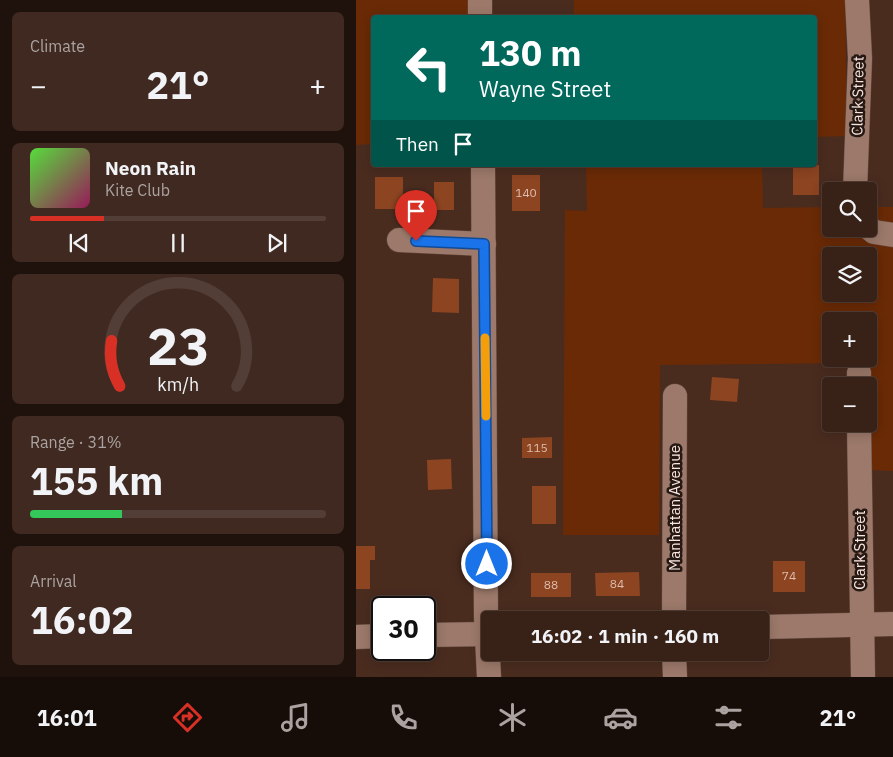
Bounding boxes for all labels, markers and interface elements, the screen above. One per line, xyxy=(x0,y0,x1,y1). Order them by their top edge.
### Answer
text: 130 m xyxy=(479,30,582,76)
icon: left xyxy=(396,35,461,100)
text: Climate xyxy=(30,36,85,56)
street label: Clark Street xyxy=(847,56,868,136)
text: 21° xyxy=(146,60,210,109)
text: − xyxy=(30,67,47,104)
text: + xyxy=(309,67,326,104)
text: Wayne Street xyxy=(479,74,611,103)
icon: arrive xyxy=(449,130,477,158)
text: Then xyxy=(396,132,439,156)
text: Neon Rain xyxy=(105,156,196,180)
text: Kite Club xyxy=(105,180,170,200)
map controls xyxy=(822,182,877,432)
button: search xyxy=(822,182,877,237)
house number: 140 xyxy=(515,185,537,200)
pin xyxy=(395,190,437,241)
icon: arrive xyxy=(402,197,430,225)
icon: previous xyxy=(65,229,93,257)
icon: pause xyxy=(164,229,192,257)
icon: next xyxy=(263,229,291,257)
button: layers xyxy=(822,247,877,302)
text: 23 xyxy=(147,312,209,379)
button: + xyxy=(822,312,877,367)
text: km/h xyxy=(157,373,199,396)
button: − xyxy=(822,377,877,432)
text: Range · 31% xyxy=(30,432,122,452)
house number: 115 xyxy=(526,440,548,455)
street label: Manhattan Avenue xyxy=(665,445,684,571)
text: 155 km xyxy=(30,456,163,505)
street label: Clark Street xyxy=(850,510,869,590)
position arrow xyxy=(460,537,512,589)
house number: 74 xyxy=(782,568,796,583)
text: Arrival xyxy=(30,571,77,591)
house number: 84 xyxy=(610,576,624,591)
house number: 88 xyxy=(544,577,558,592)
text: 16:02 xyxy=(30,595,134,644)
speed limit sign: 30 xyxy=(371,596,436,661)
text: 16:02 · 1 min · 160 m xyxy=(531,624,719,648)
icon: directions xyxy=(170,700,205,735)
icon: music xyxy=(278,700,313,735)
icon: phone xyxy=(386,700,421,735)
icon: climate xyxy=(495,700,530,735)
icon: car xyxy=(603,700,638,735)
icon: filters xyxy=(711,700,746,735)
text: 16:01 xyxy=(37,703,97,732)
text: 21° xyxy=(820,703,856,732)

